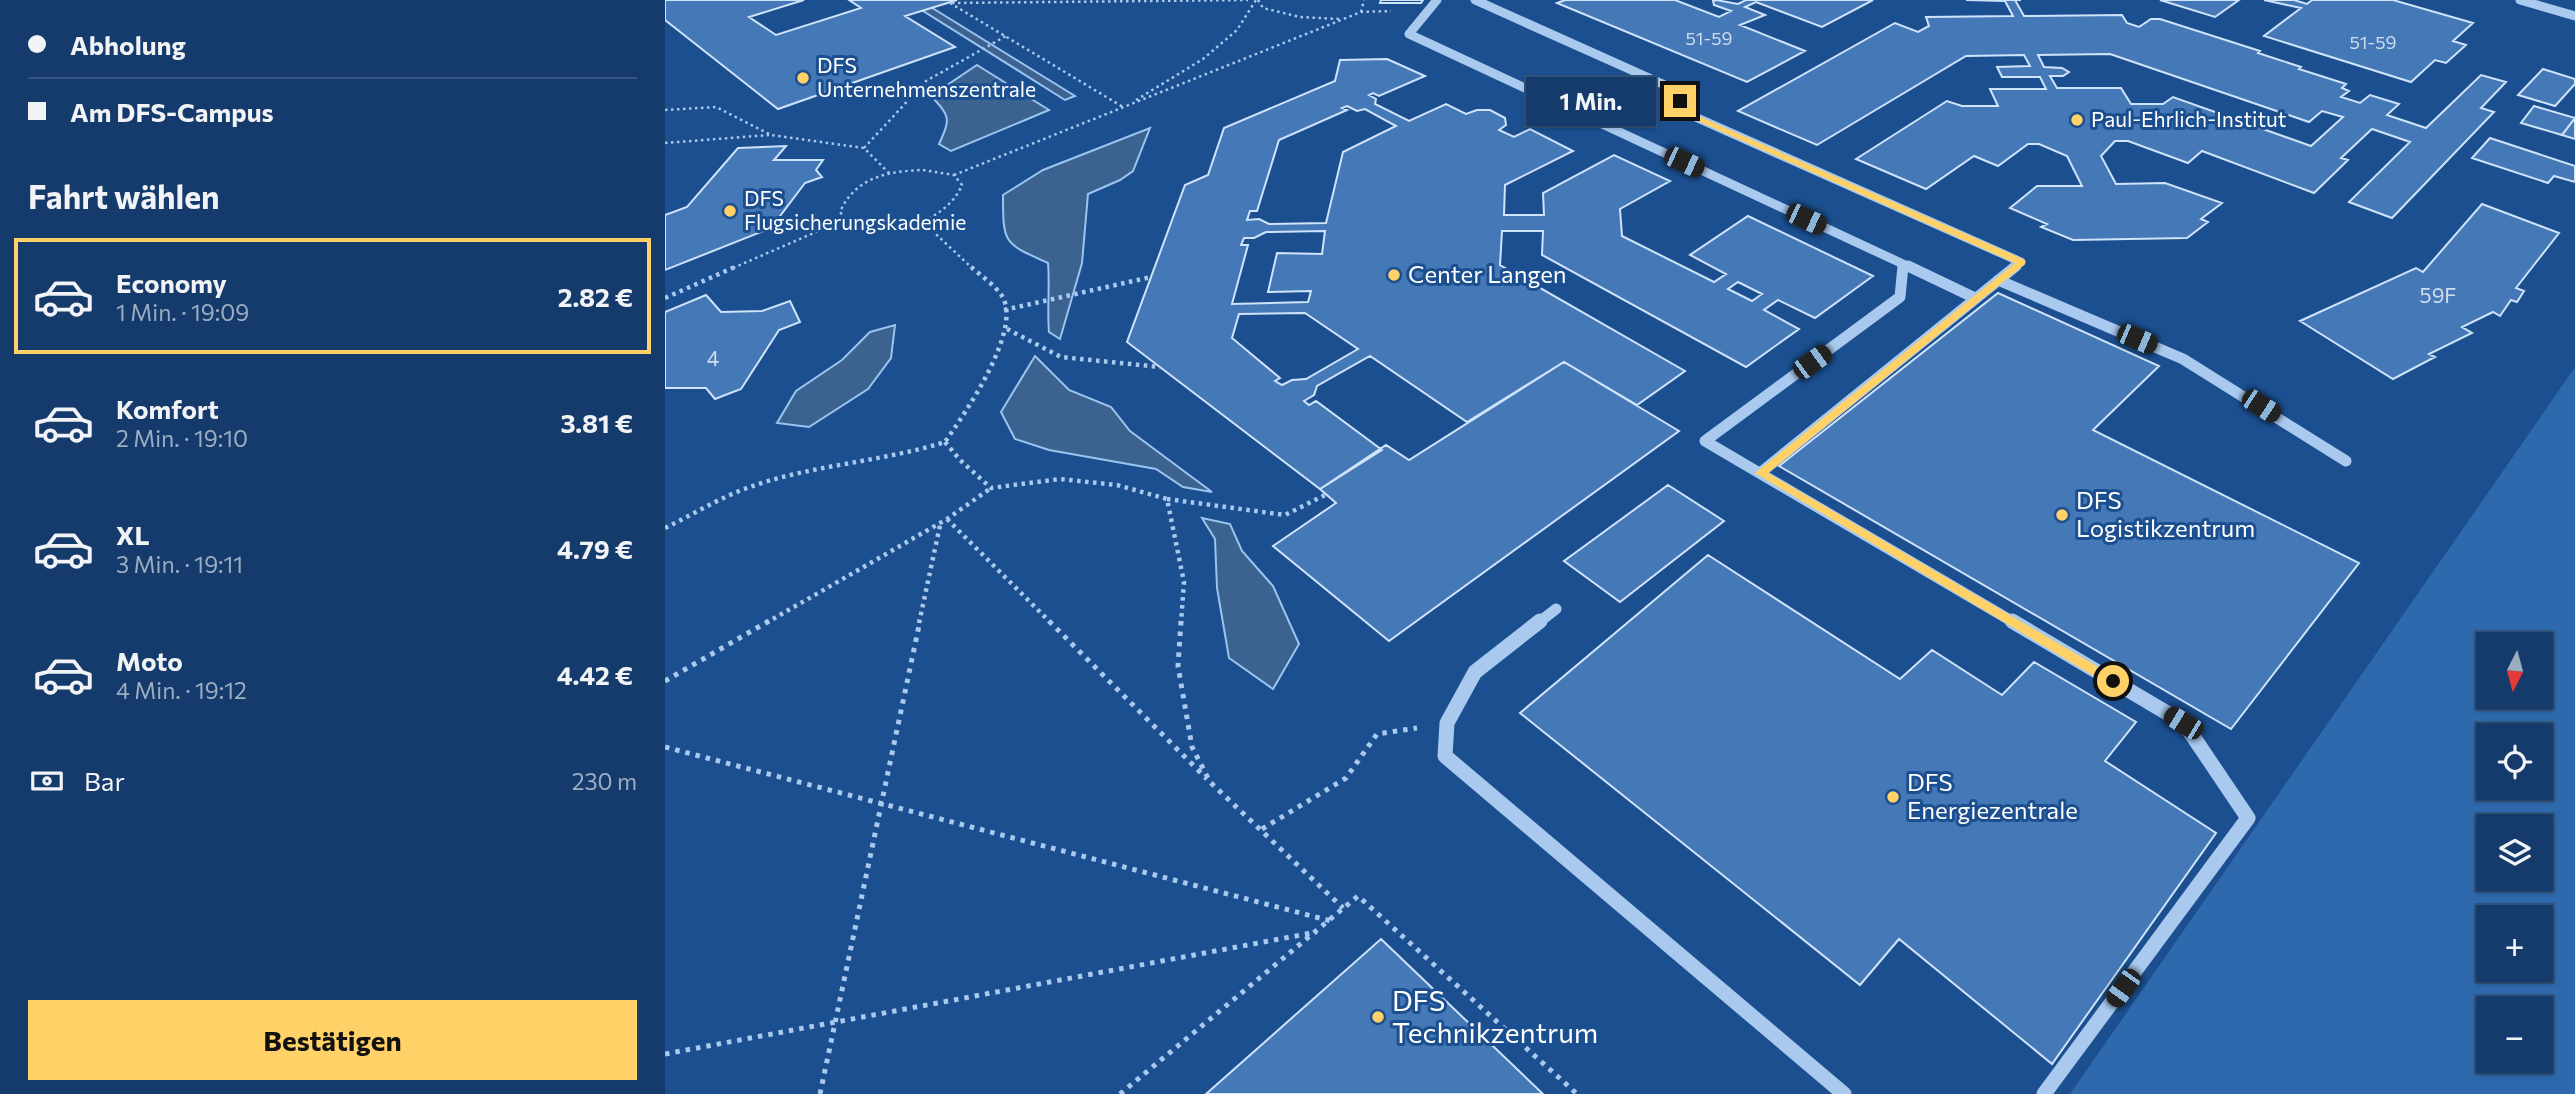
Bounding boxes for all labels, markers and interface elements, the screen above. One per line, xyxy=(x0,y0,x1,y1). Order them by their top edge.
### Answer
house number: 51-59 xyxy=(1686,27,1732,49)
text: Abholung xyxy=(70,29,186,60)
house number: 51-59 xyxy=(2350,31,2396,53)
place label: DFS Unternehmenszentrale xyxy=(817,52,1036,101)
marker: DFS Unternehmenszentrale xyxy=(795,70,811,86)
callout: 1 Min. xyxy=(1526,76,1655,126)
route end xyxy=(1664,85,1696,117)
text: 1 Min. xyxy=(1560,87,1622,115)
text: Am DFS-Campus xyxy=(70,96,274,127)
place label: Paul-Ehrlich-Institut xyxy=(2091,106,2286,131)
marker: Paul-Ehrlich-Institut xyxy=(2069,112,2085,128)
car xyxy=(1661,144,1708,180)
text: Fahrt wählen xyxy=(28,176,220,216)
place label: DFS Flugsicherungskademie xyxy=(744,185,966,234)
car xyxy=(1783,201,1830,237)
marker: DFS Flugsicherungskademie xyxy=(722,203,738,219)
place label: Center Langen xyxy=(1408,259,1567,288)
icon: car xyxy=(32,265,95,328)
text: Economy xyxy=(116,267,227,298)
marker: Center Langen xyxy=(1386,267,1402,283)
text: 2.82 € xyxy=(558,281,633,312)
house number: 59F xyxy=(2420,282,2456,307)
text: 1 Min. · 19:09 xyxy=(116,298,249,326)
car xyxy=(2114,321,2161,357)
car xyxy=(1789,341,1836,383)
house number: 4 xyxy=(707,345,720,370)
car xyxy=(2238,386,2285,426)
icon: car xyxy=(32,391,95,454)
text: Komfort xyxy=(116,393,219,424)
text: 3.81 € xyxy=(561,407,633,438)
text: 2 Min. · 19:10 xyxy=(116,424,248,452)
place label: DFS Logistikzentrum xyxy=(2076,485,2255,542)
marker: DFS Logistikzentrum xyxy=(2054,507,2070,523)
icon: car xyxy=(32,517,95,580)
text: XL xyxy=(116,519,150,550)
text: 4.79 € xyxy=(557,533,633,564)
text: 3 Min. · 19:11 xyxy=(116,550,243,578)
north arrow xyxy=(2476,632,2553,709)
map controls xyxy=(2476,632,2553,1073)
icon: car xyxy=(32,643,95,706)
text: Moto xyxy=(116,645,183,676)
text: 4.42 € xyxy=(557,659,633,690)
route start xyxy=(2097,665,2129,697)
text: 4 Min. · 19:12 xyxy=(116,676,247,704)
car xyxy=(2160,703,2207,743)
button: locate xyxy=(2476,723,2553,800)
icon: cash xyxy=(28,762,66,800)
text: Bar xyxy=(84,765,125,796)
text: 230 m xyxy=(572,767,637,795)
place label: DFS Energiezentrale xyxy=(1907,767,2078,824)
marker: DFS Energiezentrale xyxy=(1885,789,1901,805)
button: layers xyxy=(2476,814,2553,891)
button: + xyxy=(2476,905,2553,982)
car xyxy=(2103,965,2144,1011)
place label: DFS Technikzentrum xyxy=(1392,983,1598,1049)
button: − xyxy=(2476,996,2553,1073)
button: Bestätigen xyxy=(28,1000,637,1080)
marker: DFS Technikzentrum xyxy=(1370,1009,1386,1025)

